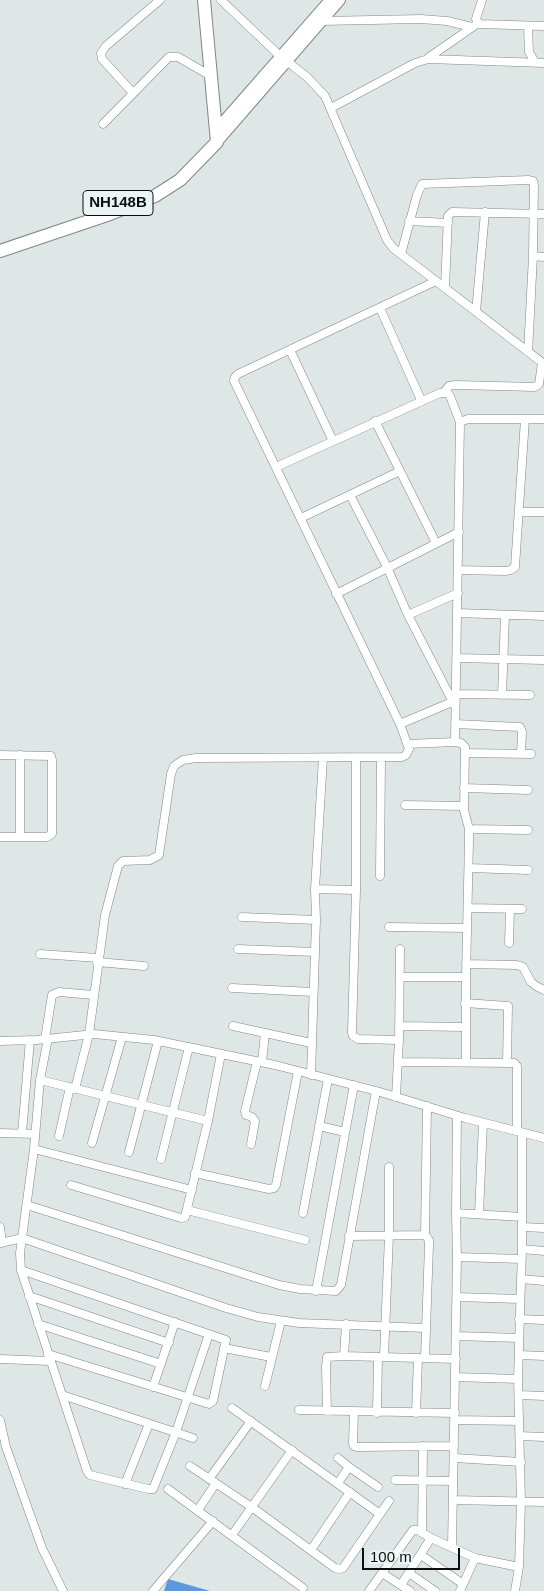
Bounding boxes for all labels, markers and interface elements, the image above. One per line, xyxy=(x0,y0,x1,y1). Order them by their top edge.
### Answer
road number: NH148B xyxy=(83,190,153,216)
scale bar xyxy=(364,1538,462,1570)
text: 100 m xyxy=(370,1548,412,1565)

